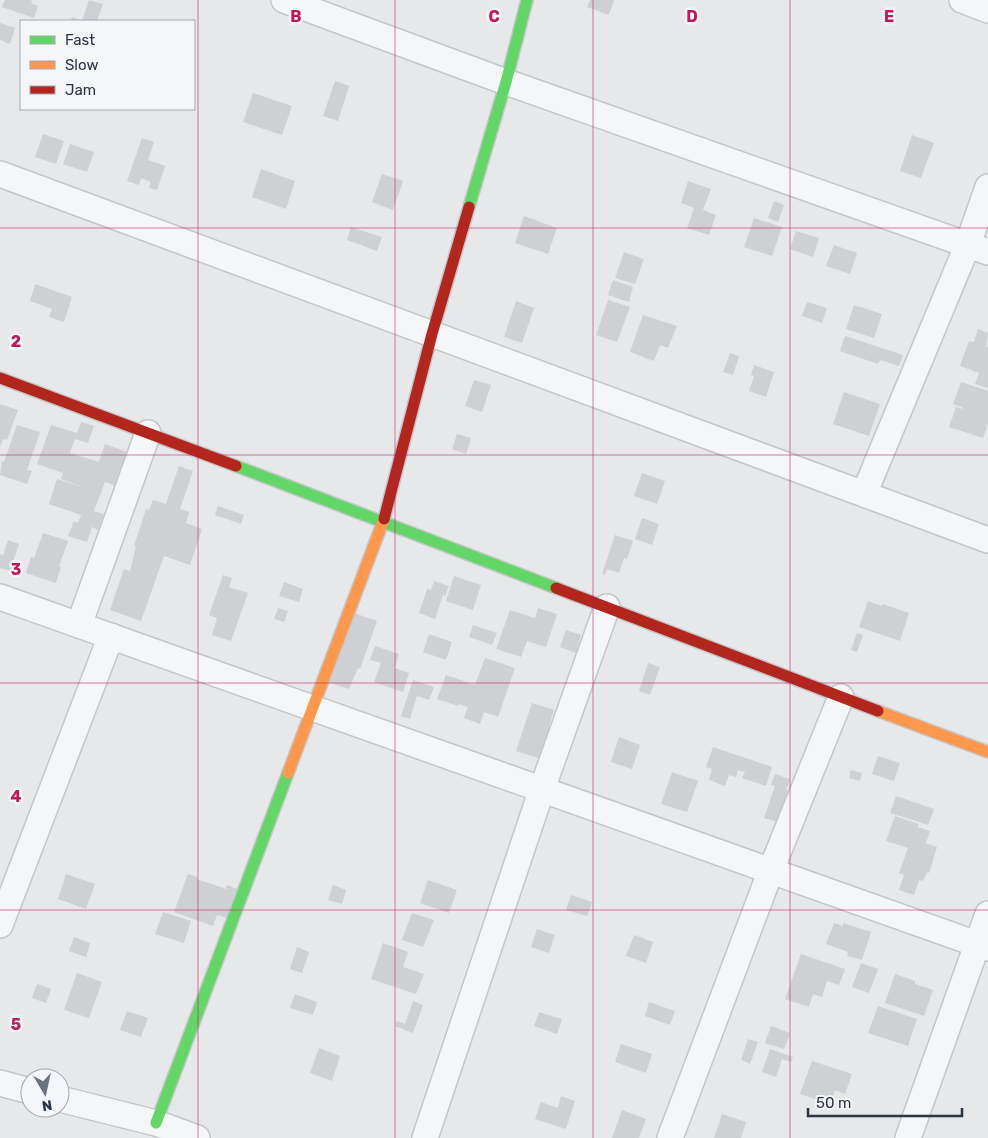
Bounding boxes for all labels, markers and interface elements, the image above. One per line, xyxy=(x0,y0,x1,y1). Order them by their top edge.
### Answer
text: B xyxy=(290,7,302,26)
text: C xyxy=(488,7,500,26)
text: D xyxy=(686,7,698,26)
text: E xyxy=(884,7,894,26)
legend xyxy=(20,20,195,110)
text: Fast xyxy=(65,31,95,49)
text: Slow xyxy=(65,56,98,74)
text: Jam xyxy=(65,81,96,99)
text: 2 xyxy=(11,332,21,351)
text: 3 xyxy=(11,560,21,579)
text: 4 xyxy=(11,787,22,806)
text: 5 xyxy=(11,1015,21,1034)
north arrow xyxy=(20,1068,70,1118)
scale bar xyxy=(808,1086,962,1118)
text: 50 m xyxy=(816,1094,851,1112)
text: N xyxy=(41,1096,53,1115)

